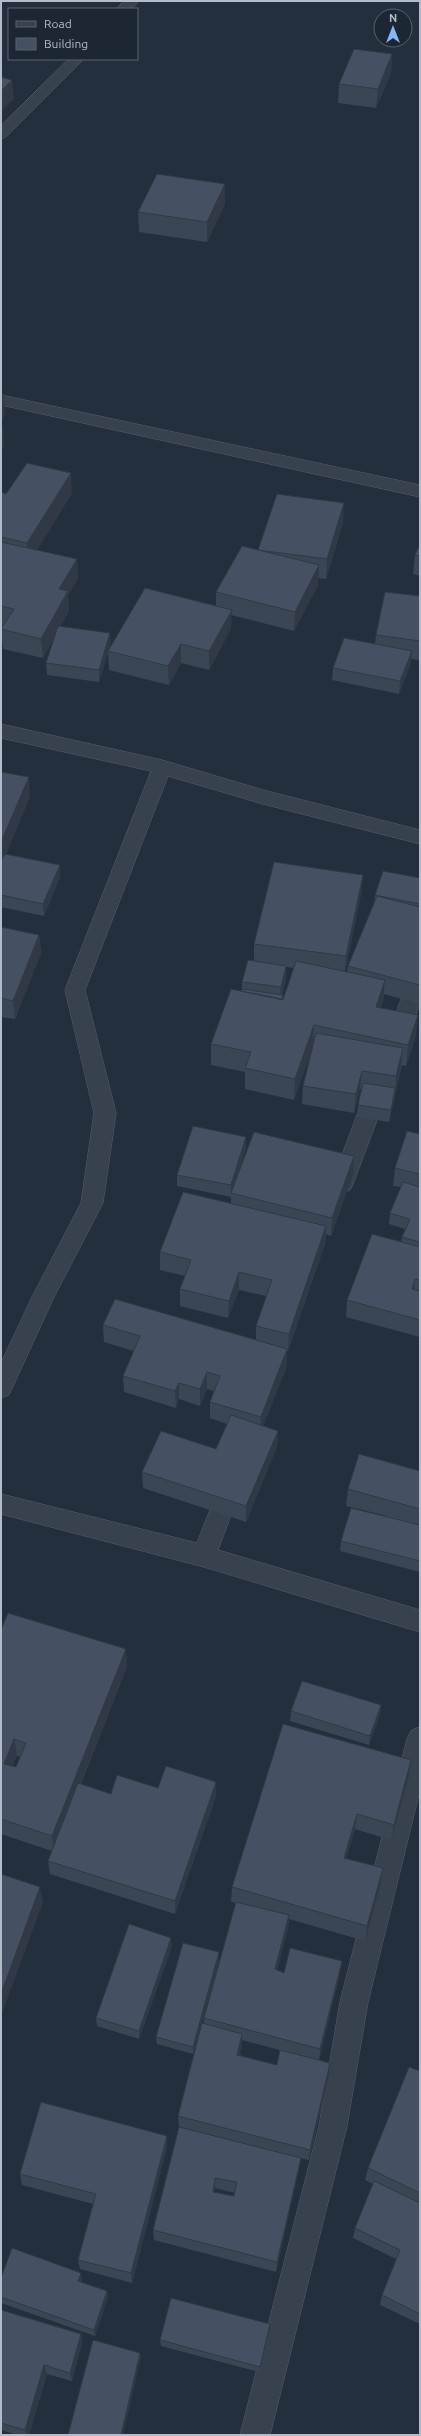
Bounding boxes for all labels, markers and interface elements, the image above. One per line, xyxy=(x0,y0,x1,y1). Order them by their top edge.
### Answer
legend xyxy=(8,8,138,60)
north arrow xyxy=(373,8,413,48)
text: N xyxy=(389,12,397,24)
text: Road xyxy=(44,17,72,30)
text: Building xyxy=(44,37,88,50)

